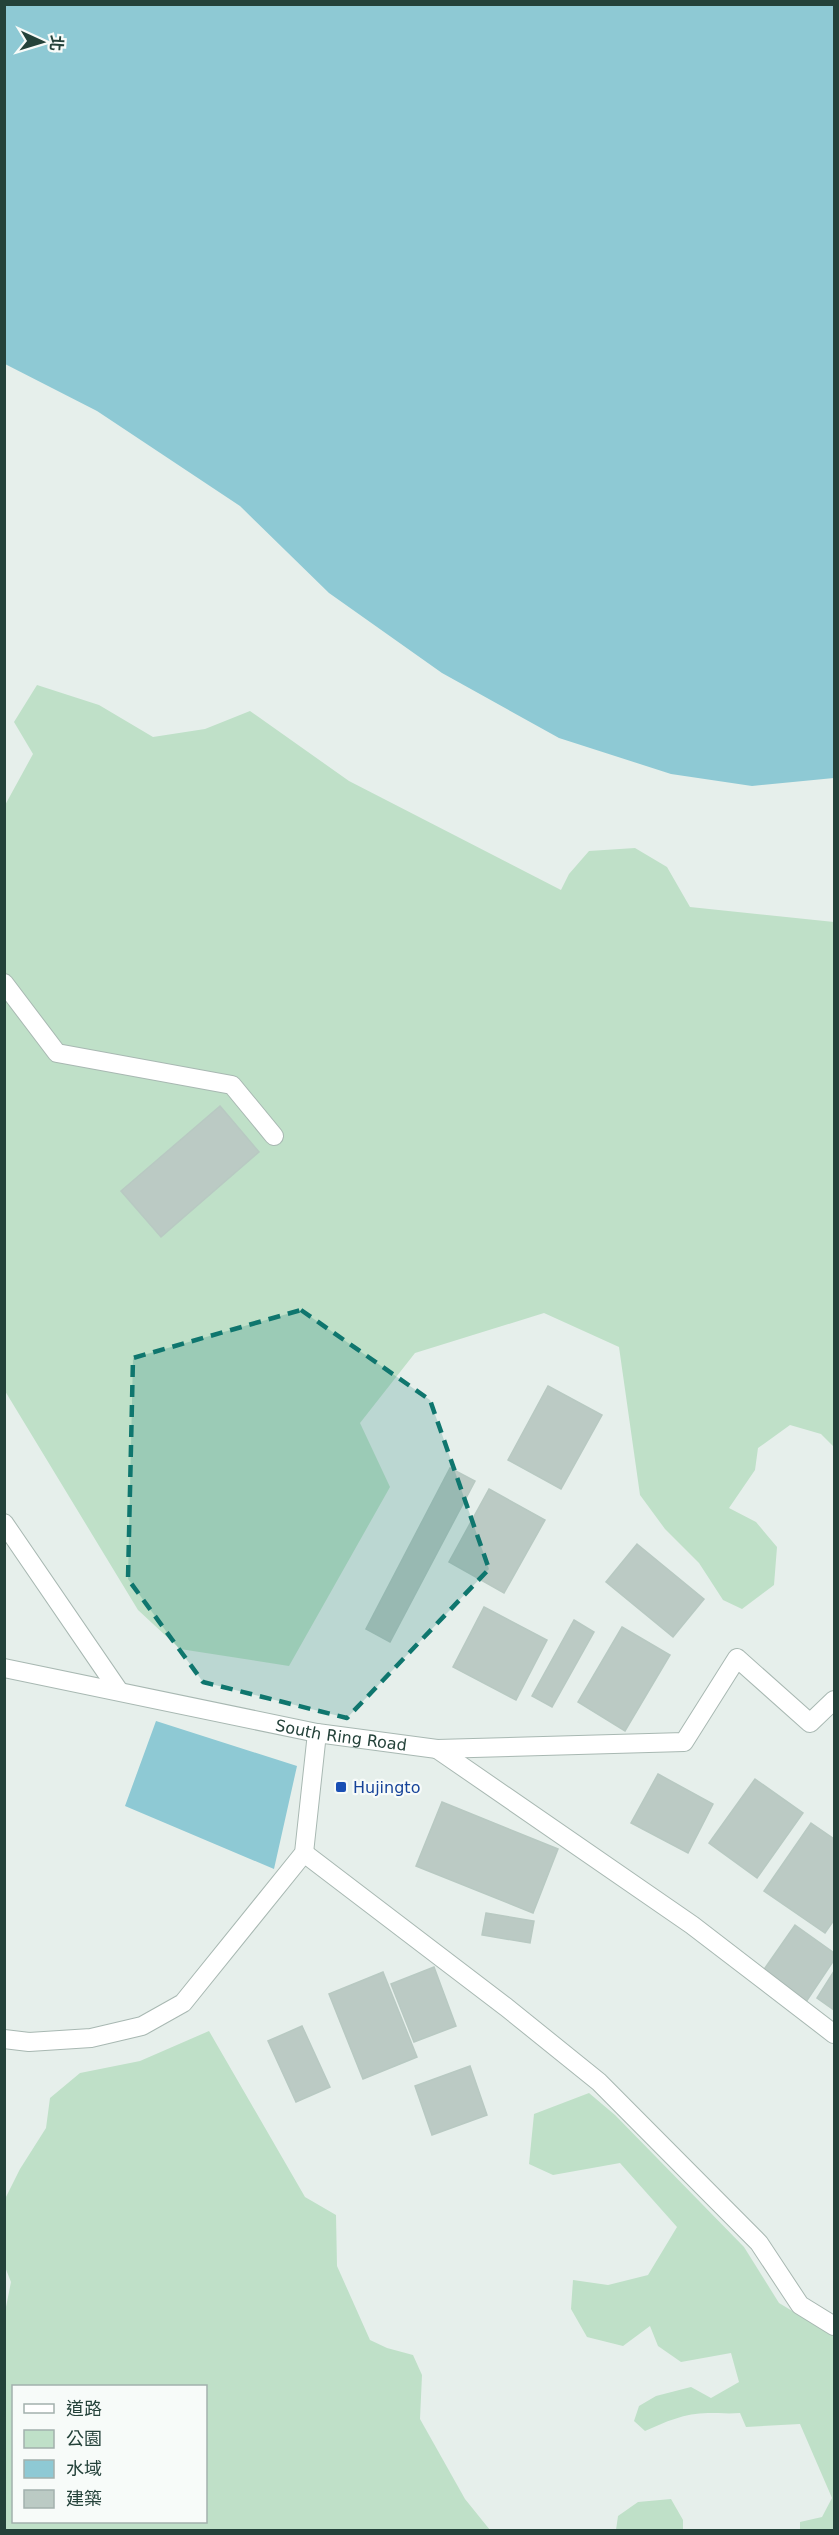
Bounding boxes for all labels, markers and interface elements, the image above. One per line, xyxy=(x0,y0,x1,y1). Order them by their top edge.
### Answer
north arrow xyxy=(12,12,72,72)
text: 北 xyxy=(46,34,67,52)
street label: South Ring Road xyxy=(274,1715,408,1754)
place label: Hujingto xyxy=(353,1778,420,1797)
marker: Hujingto xyxy=(334,1780,348,1794)
legend xyxy=(12,2385,207,2523)
text: 道路 xyxy=(66,2398,102,2419)
text: 公園 xyxy=(66,2428,102,2449)
text: 水域 xyxy=(66,2458,102,2479)
text: 建築 xyxy=(66,2488,102,2509)

